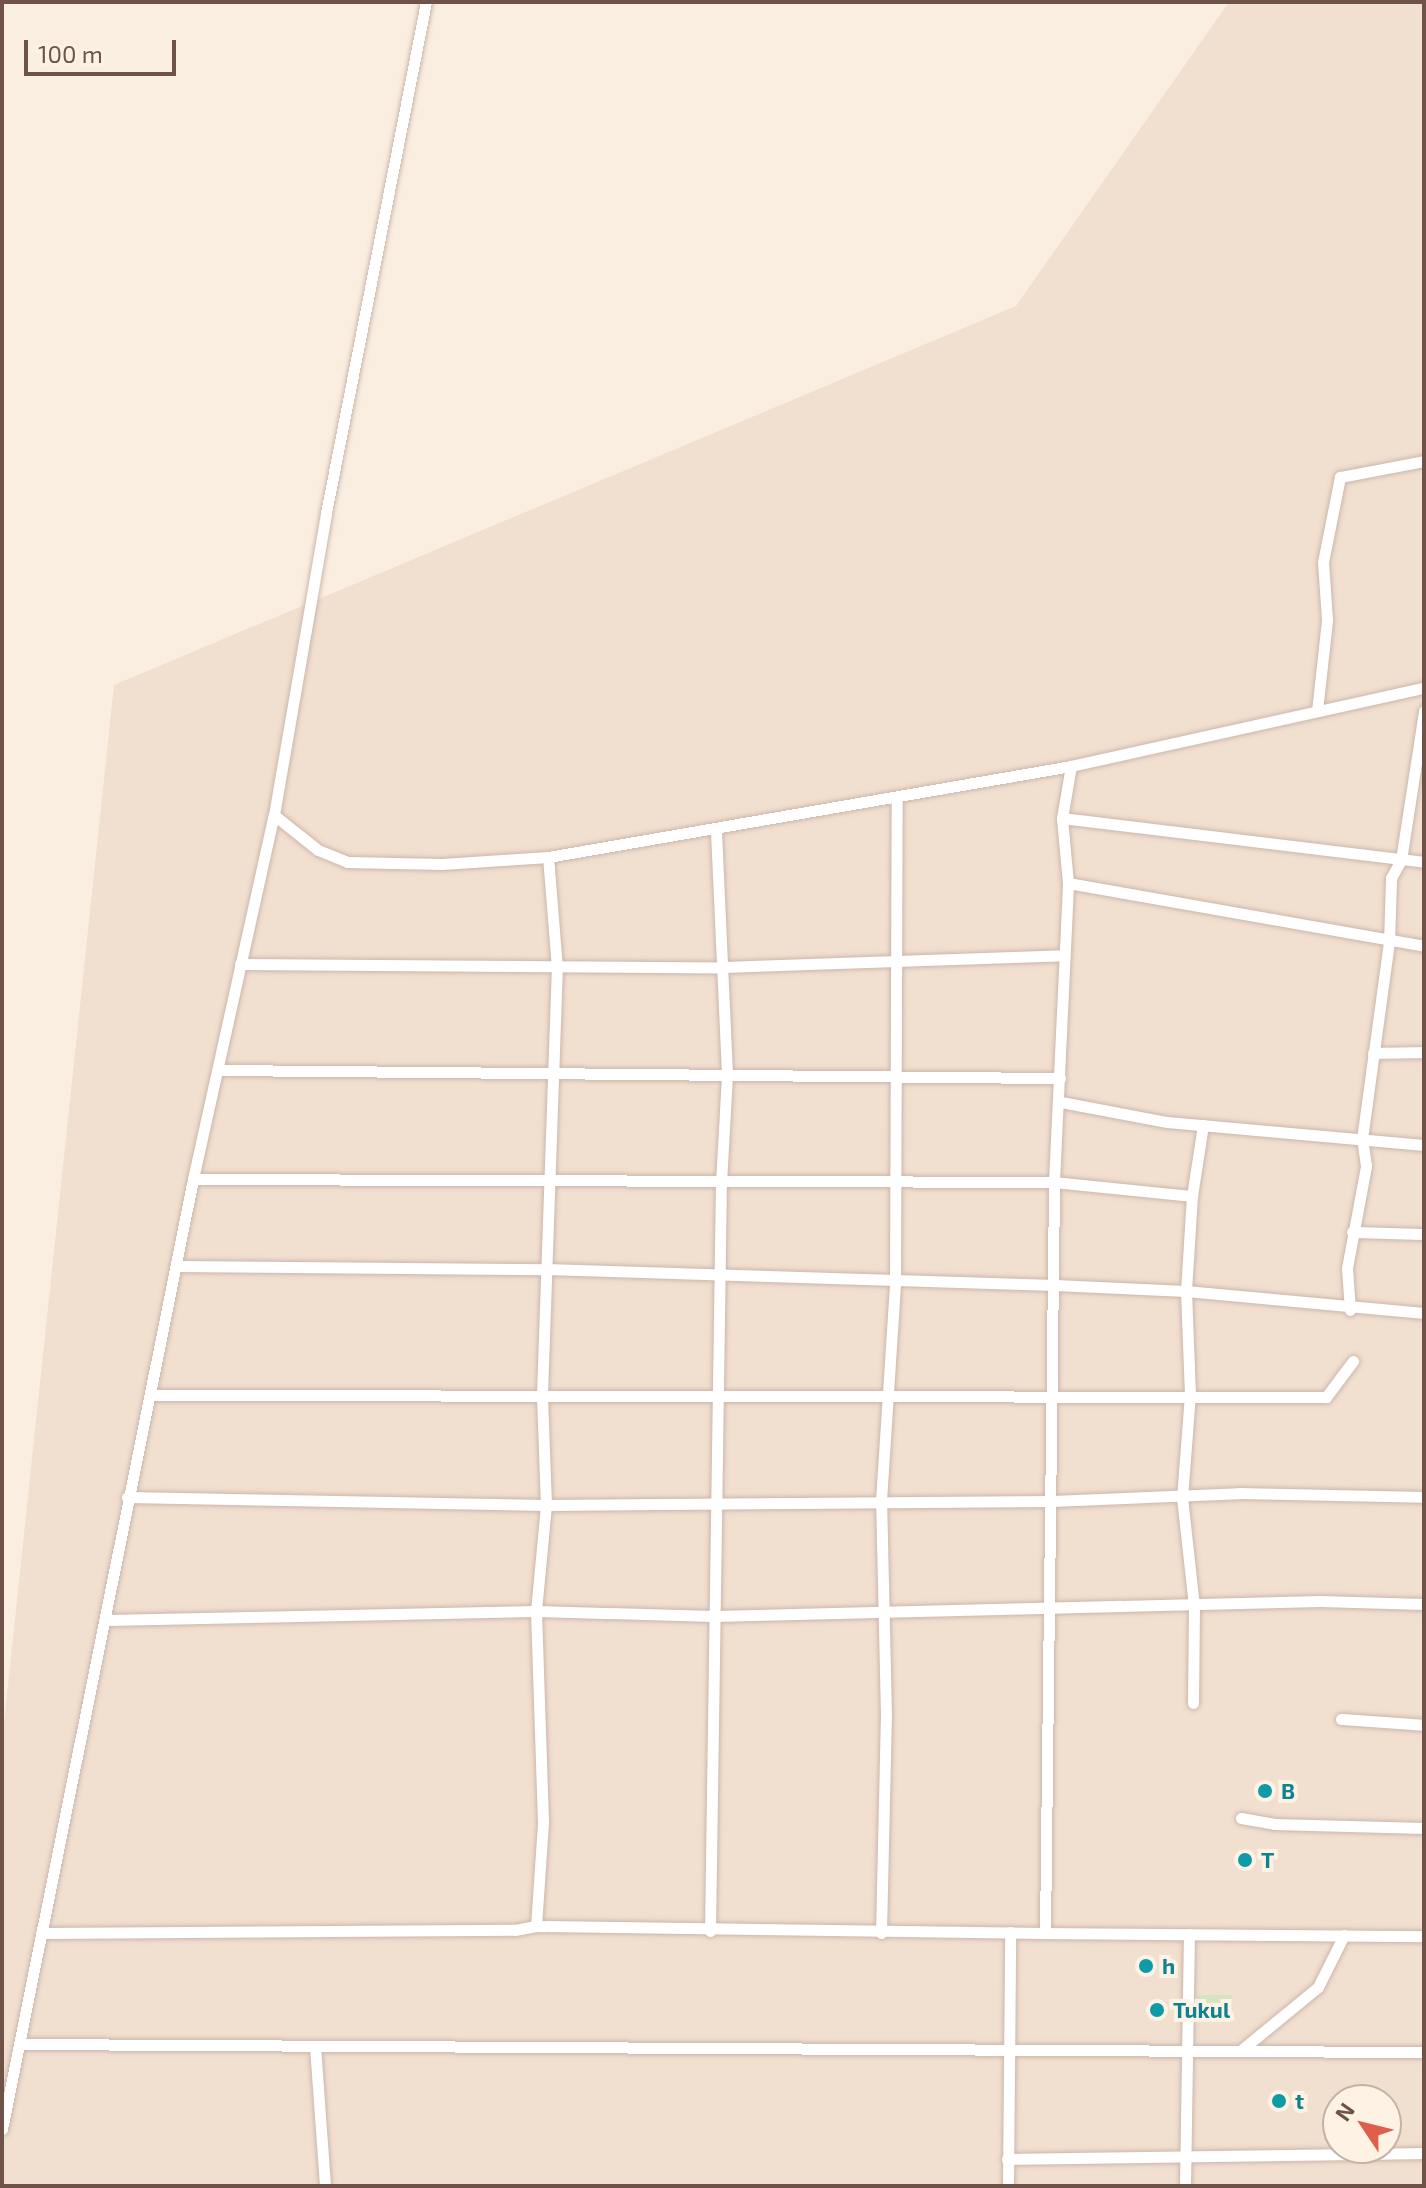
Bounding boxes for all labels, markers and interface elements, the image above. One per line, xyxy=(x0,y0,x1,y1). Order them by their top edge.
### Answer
scale bar xyxy=(28,24,180,74)
text: 100 m xyxy=(38,39,103,68)
place label: B xyxy=(1281,1778,1295,1804)
marker: B xyxy=(1256,1782,1274,1800)
place label: T xyxy=(1261,1847,1274,1873)
marker: T xyxy=(1236,1851,1254,1869)
place label: h xyxy=(1162,1953,1175,1979)
marker: h xyxy=(1137,1957,1155,1975)
place label: Tukul xyxy=(1173,1997,1230,2023)
marker: Tukul xyxy=(1148,2001,1166,2019)
north arrow xyxy=(1322,2084,1402,2164)
place label: t xyxy=(1295,2088,1304,2114)
marker: t xyxy=(1270,2092,1288,2110)
text: N xyxy=(1329,2097,1359,2125)

